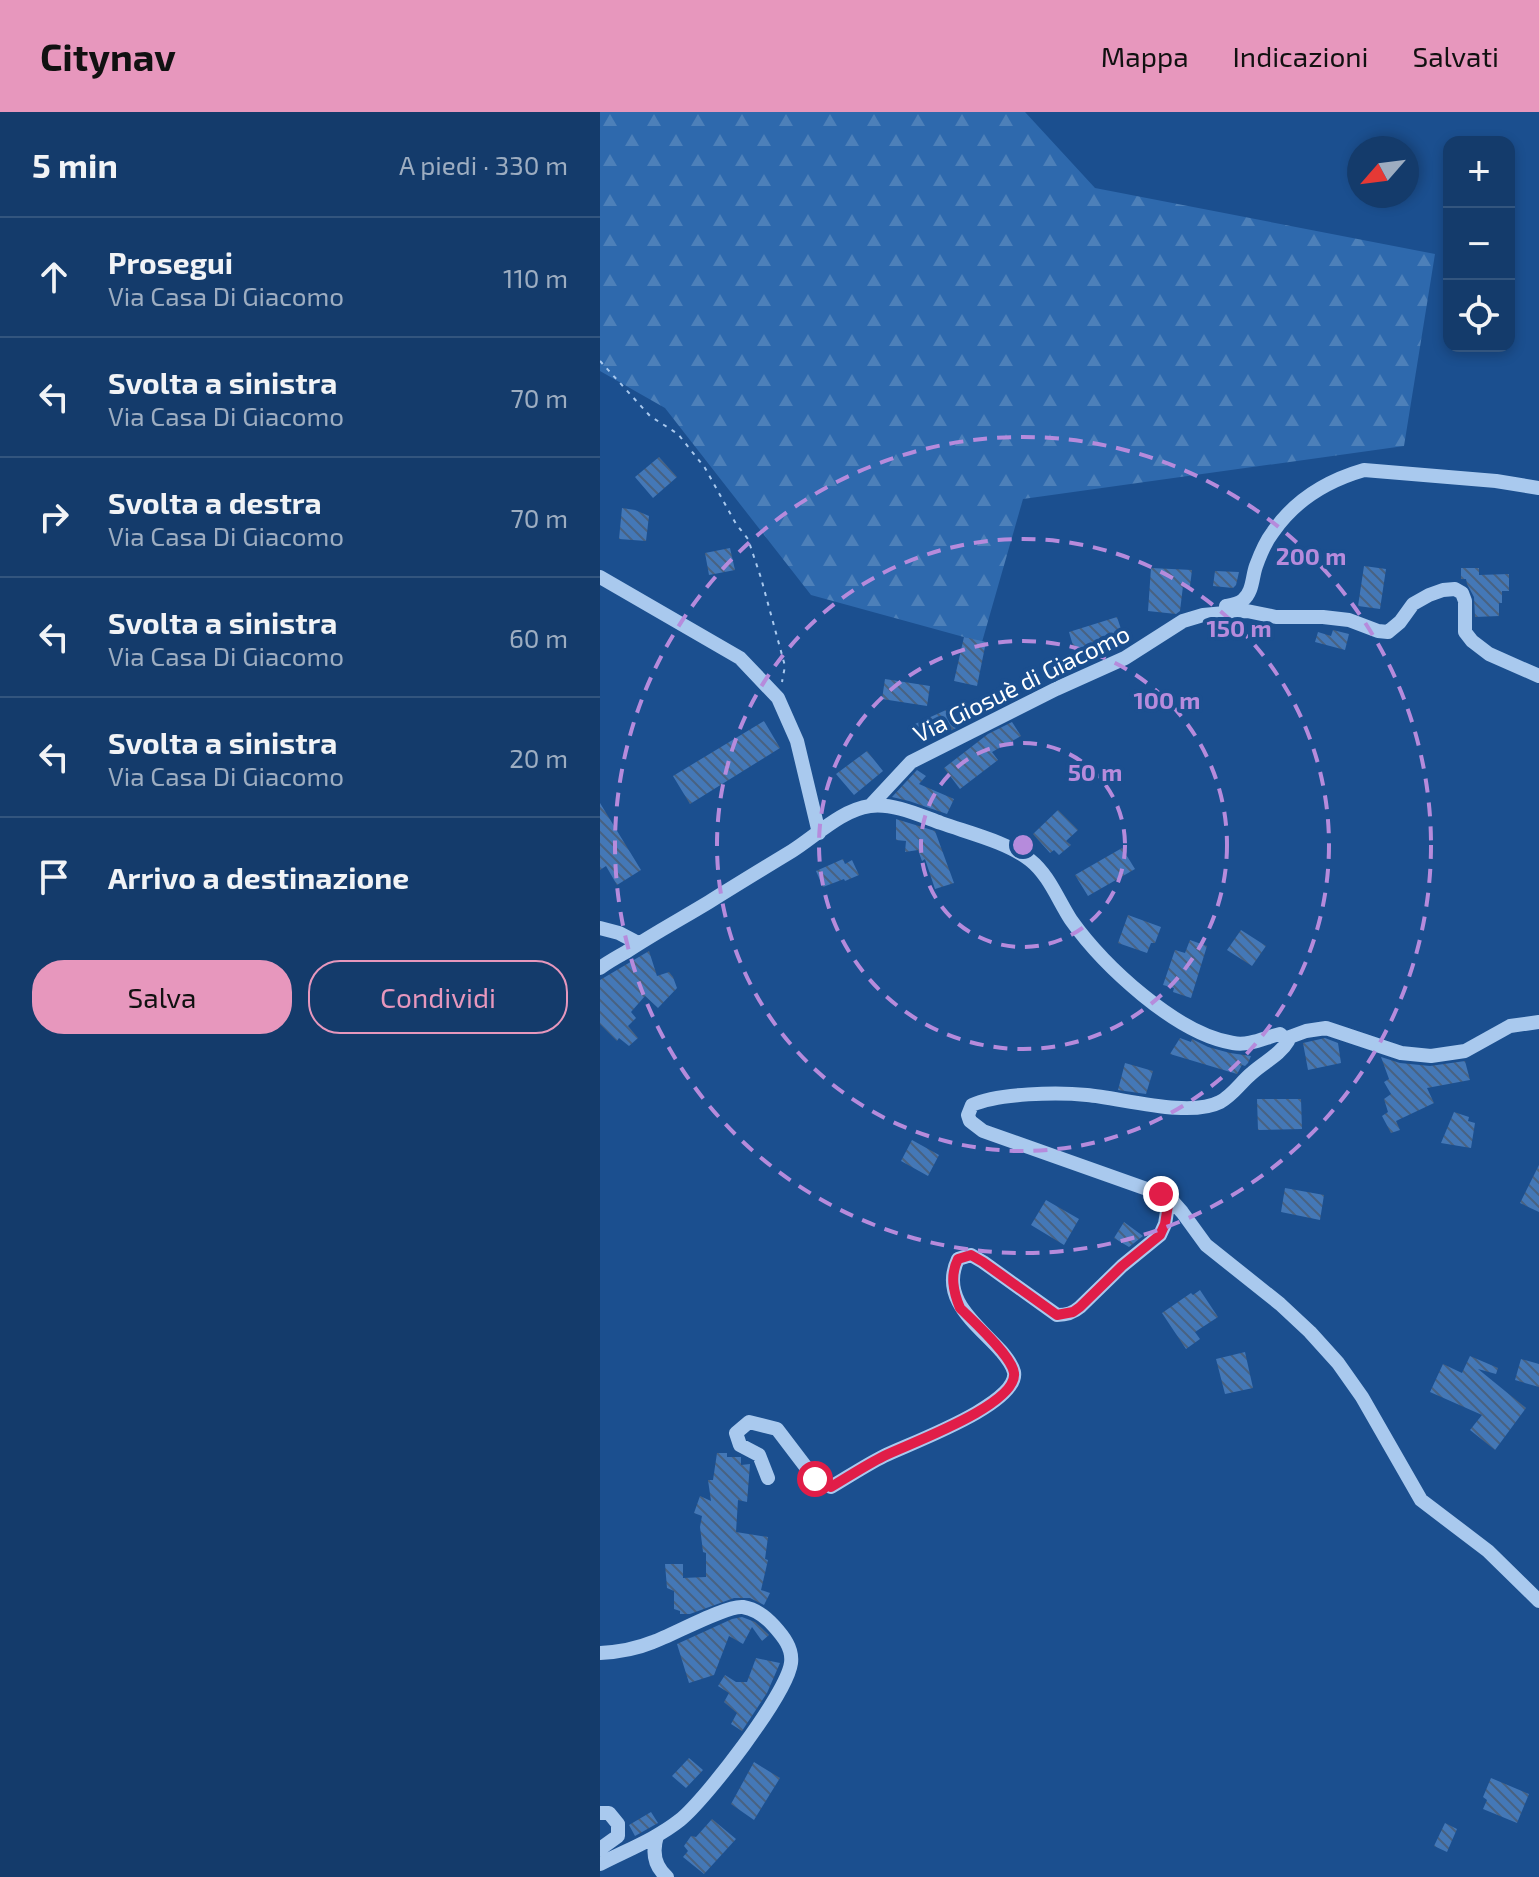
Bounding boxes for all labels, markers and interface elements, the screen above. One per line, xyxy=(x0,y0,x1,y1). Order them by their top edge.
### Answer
text: Citynav xyxy=(40,33,176,79)
text: Mappa xyxy=(1101,39,1189,73)
text: Indicazioni xyxy=(1233,39,1369,73)
text: Salvati xyxy=(1413,39,1499,73)
north arrow xyxy=(1347,136,1419,208)
map controls xyxy=(1443,136,1515,352)
button: + xyxy=(1443,136,1515,208)
text: 5 min xyxy=(32,144,118,185)
text: A piedi · 330 m xyxy=(399,149,568,180)
button: − xyxy=(1443,208,1515,280)
text: Prosegui xyxy=(108,244,233,280)
icon: ahead xyxy=(32,255,76,299)
text: 110 m xyxy=(503,262,568,293)
text: Via Casa Di Giacomo xyxy=(108,280,344,311)
button: locate xyxy=(1443,280,1515,352)
text: Svolta a sinistra xyxy=(108,364,337,400)
icon: left xyxy=(32,375,76,419)
text: 70 m xyxy=(510,382,568,413)
text: Via Casa Di Giacomo xyxy=(108,400,344,431)
text: Svolta a destra xyxy=(108,484,322,520)
icon: right xyxy=(32,495,76,539)
text: 70 m xyxy=(510,502,568,533)
text: Via Casa Di Giacomo xyxy=(108,520,344,551)
text: 200 m xyxy=(1276,541,1346,570)
text: Svolta a sinistra xyxy=(108,604,337,640)
text: 150 m xyxy=(1206,613,1272,642)
icon: left xyxy=(32,615,76,659)
street label: Via Giosuè di Giacomo xyxy=(908,618,1134,748)
text: 60 m xyxy=(509,622,568,653)
text: Via Casa Di Giacomo xyxy=(108,640,344,671)
text: 100 m xyxy=(1134,685,1200,714)
text: Svolta a sinistra xyxy=(108,724,337,760)
icon: left xyxy=(32,735,76,779)
text: 20 m xyxy=(509,742,568,773)
text: 50 m xyxy=(1068,757,1122,786)
text: Via Casa Di Giacomo xyxy=(108,760,344,791)
centre of rings xyxy=(1009,831,1037,859)
icon: arrive xyxy=(32,855,76,899)
text: Arrivo a destinazione xyxy=(108,859,409,895)
button: Salva xyxy=(32,960,292,1034)
button: Condividi xyxy=(308,960,568,1034)
route end xyxy=(1143,1176,1179,1212)
route start xyxy=(797,1461,833,1497)

